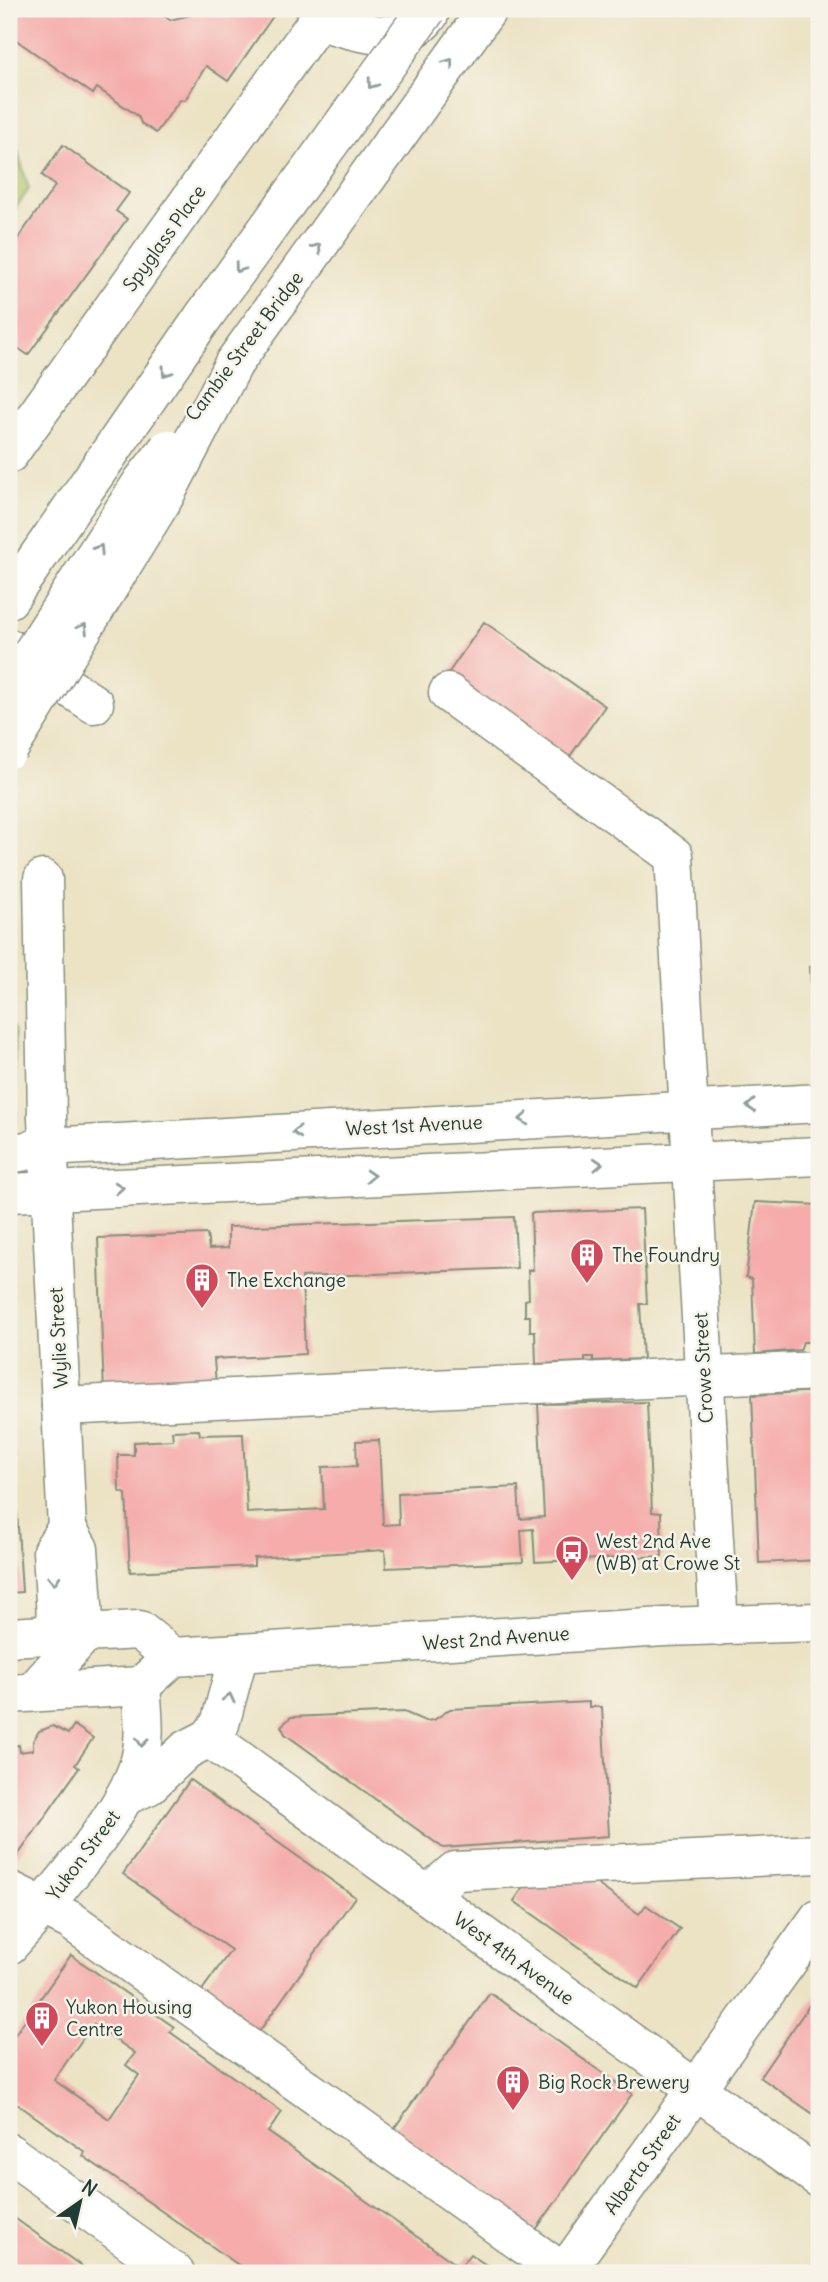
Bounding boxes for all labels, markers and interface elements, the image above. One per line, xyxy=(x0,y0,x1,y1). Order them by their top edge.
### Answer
one-way arrow xyxy=(441,58,454,71)
one-way arrow xyxy=(368,76,381,89)
street label: Spyglass Place xyxy=(117,180,211,296)
one-way arrow xyxy=(309,243,321,256)
one-way arrow xyxy=(235,260,247,273)
street label: Cambie Street Bridge xyxy=(180,266,308,426)
one-way arrow xyxy=(162,364,174,377)
one-way arrow xyxy=(90,544,103,557)
one-way arrow xyxy=(75,623,88,636)
one-way arrow xyxy=(745,1098,756,1113)
street label: West 1st Avenue xyxy=(345,1109,483,1141)
one-way arrow xyxy=(518,1111,529,1126)
one-way arrow xyxy=(291,1125,302,1140)
one-way arrow xyxy=(592,1157,603,1172)
one-way arrow xyxy=(365,1168,376,1183)
one-way arrow xyxy=(114,1181,125,1196)
building icon: The Foundry xyxy=(568,1236,606,1285)
place label: The Foundry xyxy=(612,1243,720,1267)
building icon: The Exchange xyxy=(183,1261,221,1310)
place label: The Exchange xyxy=(227,1268,346,1292)
street label: Wylie Street xyxy=(43,1287,73,1389)
street label: Crowe Street xyxy=(688,1312,718,1424)
place label: West 2nd Ave (WB) at Crowe St xyxy=(596,1529,740,1575)
bus stop icon: West 2nd Ave (WB) at Crowe St xyxy=(553,1533,591,1582)
one-way arrow xyxy=(46,1574,61,1585)
street label: West 2nd Avenue xyxy=(422,1621,570,1655)
one-way arrow xyxy=(220,1692,235,1704)
one-way arrow xyxy=(134,1736,149,1748)
street label: Yukon Street xyxy=(41,1805,125,1905)
street label: West 4th Avenue xyxy=(449,1906,579,2010)
place label: Yukon Housing Centre xyxy=(66,1995,192,2041)
building icon: Yukon Housing Centre xyxy=(23,1999,61,2048)
building icon: Big Rock Brewery xyxy=(494,2063,532,2112)
place label: Big Rock Brewery xyxy=(538,2070,690,2094)
street label: Alberta Street xyxy=(598,2109,686,2219)
north arrow xyxy=(46,2166,116,2236)
text: N xyxy=(77,2174,102,2202)

